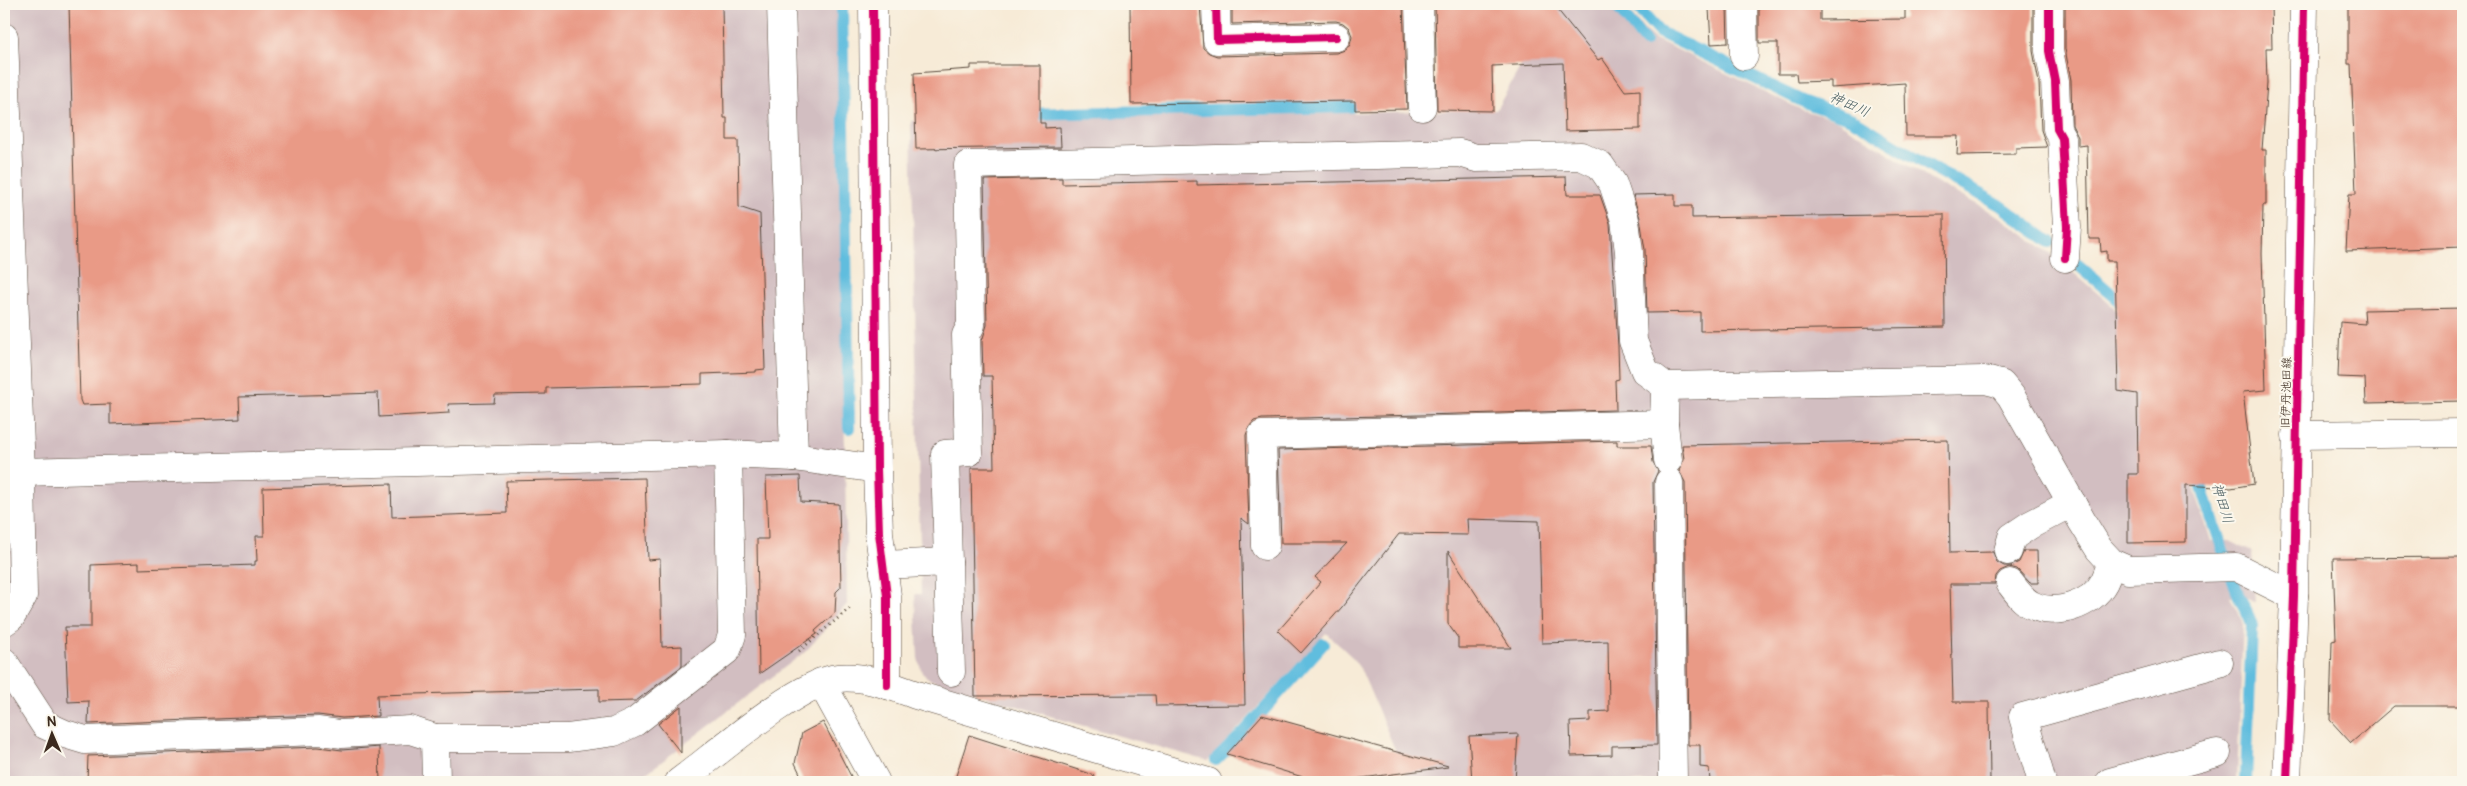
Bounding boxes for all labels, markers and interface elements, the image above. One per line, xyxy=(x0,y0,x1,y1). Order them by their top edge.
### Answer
water label: 神田川 xyxy=(1827,88,1872,121)
street label: 旧伊丹池田線 xyxy=(2278,357,2295,429)
water label: 神田川 xyxy=(2208,481,2237,526)
north arrow xyxy=(28,708,78,758)
text: N xyxy=(47,713,57,730)

